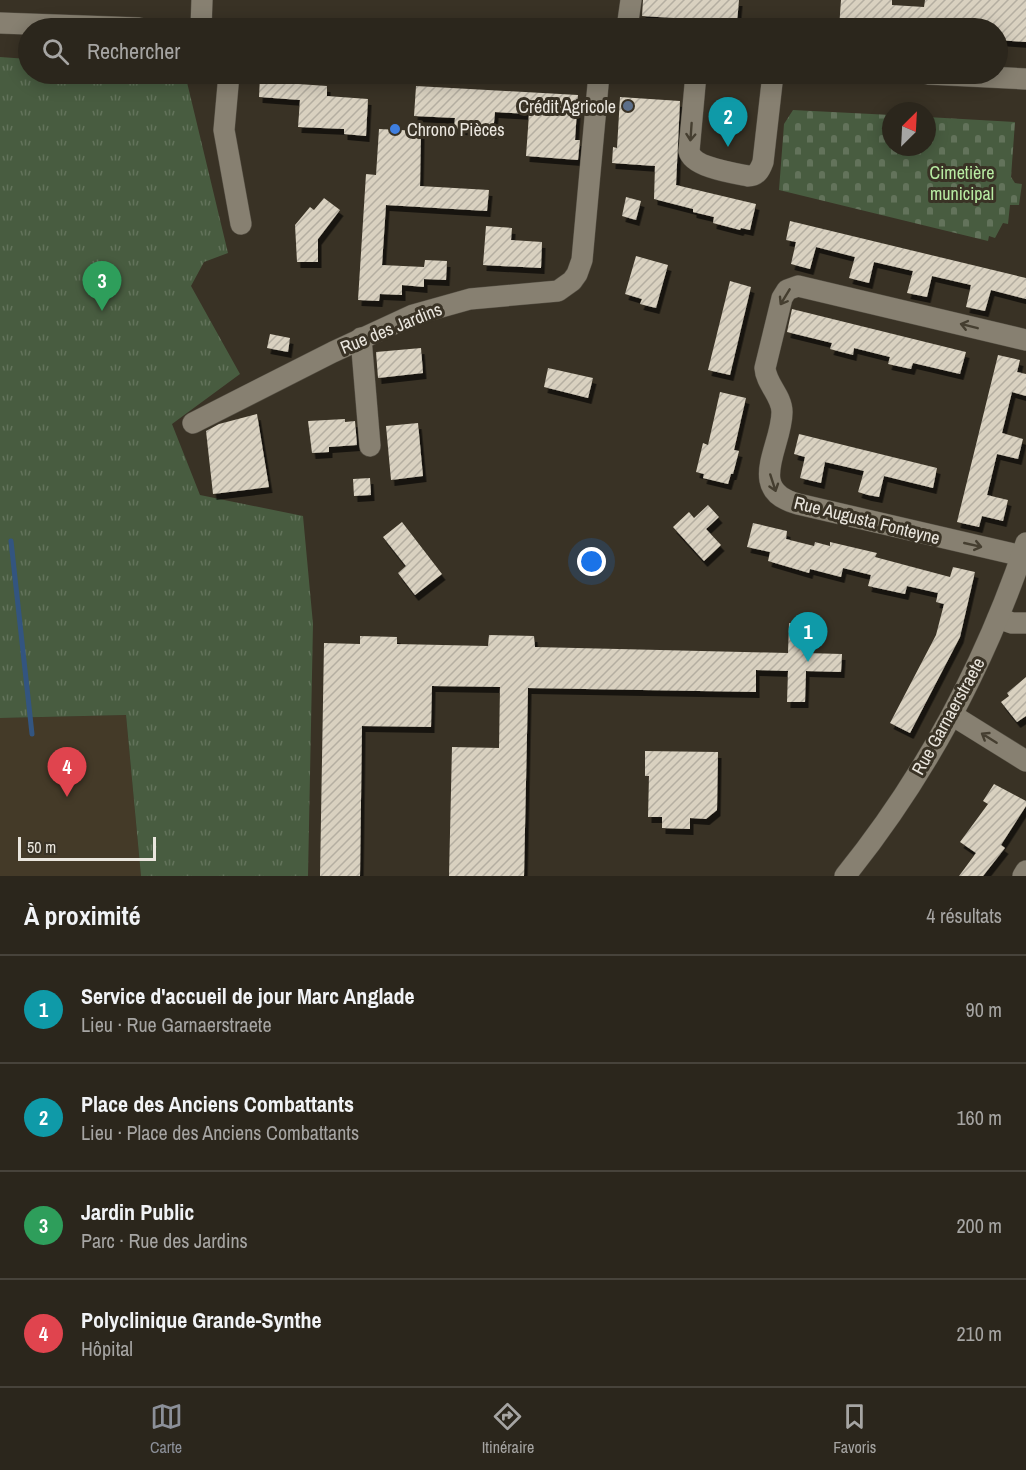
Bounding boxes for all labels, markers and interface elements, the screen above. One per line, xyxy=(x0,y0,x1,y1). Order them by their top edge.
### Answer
search box xyxy=(18,18,1008,84)
icon: search xyxy=(39,35,72,68)
text: Rechercher xyxy=(87,36,180,66)
place label: Crédit Agricole xyxy=(518,94,616,119)
pin: 2 xyxy=(708,98,748,147)
marker: Crédit Agricole xyxy=(621,99,635,113)
north arrow xyxy=(882,102,936,156)
place label: Chrono Pièces xyxy=(407,117,505,142)
one-way arrow xyxy=(685,121,696,141)
marker: Chrono Pièces xyxy=(388,122,402,136)
park label: Cimetière municipal xyxy=(930,160,994,206)
pin: 3 xyxy=(82,262,122,311)
one-way arrow xyxy=(778,288,790,305)
street label: Rue des Jardins xyxy=(336,296,446,360)
one-way arrow xyxy=(960,320,979,332)
one-way arrow xyxy=(768,473,779,492)
street label: Rue Augusta Fonteyne xyxy=(791,490,943,550)
one-way arrow xyxy=(963,540,982,551)
your location xyxy=(577,547,606,576)
pin: 1 xyxy=(788,612,828,662)
street label: Rue Garnaerstraete xyxy=(905,653,991,779)
one-way arrow xyxy=(981,731,998,743)
pin: 4 xyxy=(48,748,86,797)
scale bar xyxy=(18,834,156,862)
text: 50 m xyxy=(27,836,56,858)
text: À proximité xyxy=(24,898,141,933)
text: 4 résultats xyxy=(926,902,1002,929)
text: Service d'accueil de jour Marc Anglade xyxy=(81,981,415,1011)
text: 1 xyxy=(39,996,48,1023)
text: 90 m xyxy=(966,996,1002,1023)
text: Lieu · Rue Garnaerstraete xyxy=(81,1011,272,1038)
text: Place des Anciens Combattants xyxy=(81,1089,354,1119)
text: 2 xyxy=(39,1104,48,1131)
text: 160 m xyxy=(956,1104,1002,1131)
text: Lieu · Place des Anciens Combattants xyxy=(81,1119,359,1146)
text: Jardin Public xyxy=(81,1197,194,1227)
text: 3 xyxy=(39,1212,48,1239)
text: 200 m xyxy=(956,1212,1002,1239)
text: Parc · Rue des Jardins xyxy=(81,1227,248,1254)
text: Polyclinique Grande-Synthe xyxy=(81,1305,322,1335)
text: 4 xyxy=(39,1320,48,1347)
text: 210 m xyxy=(956,1320,1002,1347)
text: Hôpital xyxy=(81,1335,133,1362)
tab: Carte xyxy=(150,1400,183,1458)
tab: Itinéraire xyxy=(482,1400,534,1458)
tab: Favoris xyxy=(833,1400,876,1458)

